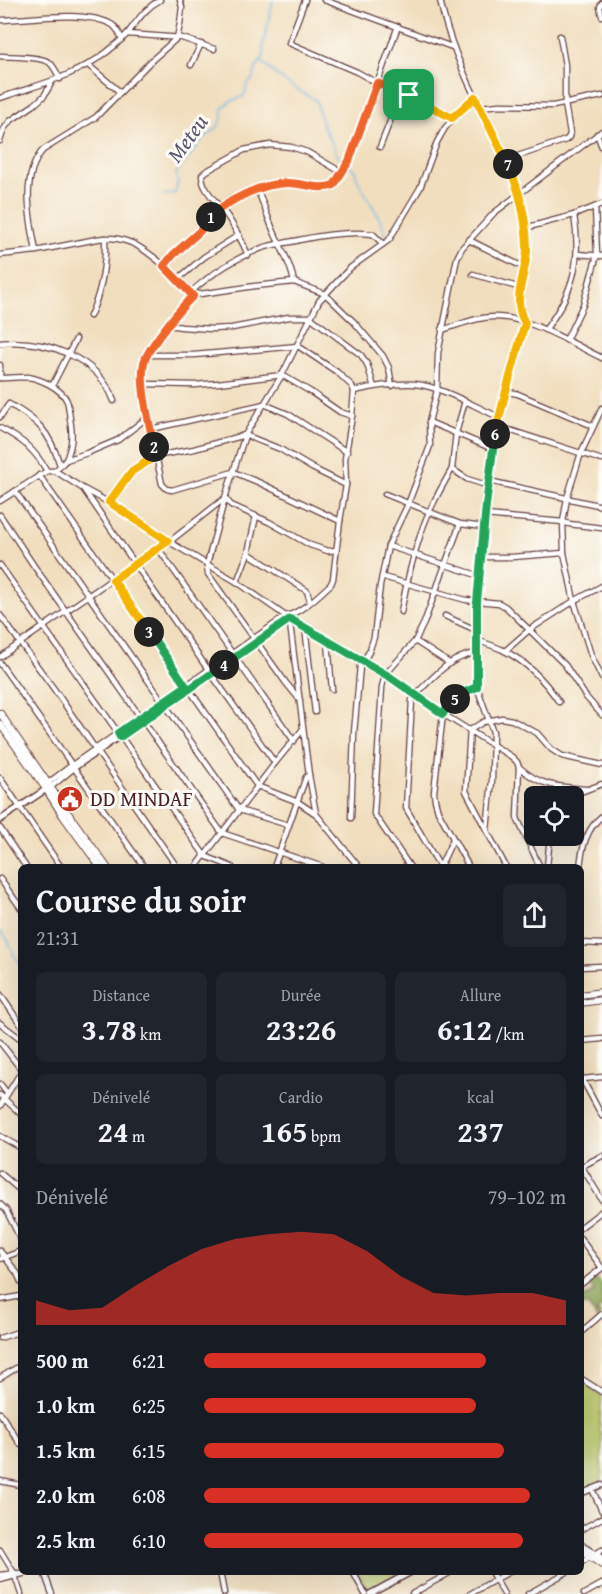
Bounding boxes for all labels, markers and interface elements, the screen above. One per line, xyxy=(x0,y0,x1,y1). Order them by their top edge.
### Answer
pin xyxy=(383,69,434,120)
icon: arrive xyxy=(392,78,425,111)
water label: Meteu xyxy=(159,107,215,169)
pin: 7 xyxy=(493,149,523,179)
text: 7 xyxy=(504,152,512,176)
pin: 1 xyxy=(196,202,226,232)
text: 1 xyxy=(207,205,215,229)
pin: 6 xyxy=(480,419,510,449)
text: 6 xyxy=(491,422,499,446)
pin: 2 xyxy=(139,432,169,462)
text: 2 xyxy=(150,435,158,459)
pin: 3 xyxy=(134,617,164,647)
text: 3 xyxy=(145,620,153,644)
pin: 4 xyxy=(209,650,239,680)
text: 4 xyxy=(220,653,228,677)
pin: 5 xyxy=(440,684,470,714)
text: 5 xyxy=(451,687,459,711)
place label: DD MINDAF xyxy=(90,783,193,814)
public building icon: DD MINDAF xyxy=(55,784,85,814)
map controls xyxy=(524,786,584,846)
button: locate xyxy=(524,786,584,846)
text: Course du soir xyxy=(36,876,246,924)
button: share xyxy=(503,884,566,947)
text: 21:31 xyxy=(36,923,79,952)
text: Distance xyxy=(93,983,150,1007)
text: Durée xyxy=(281,983,321,1007)
text: Allure xyxy=(460,983,501,1007)
text: 3.78 xyxy=(81,1007,137,1051)
text: 23:26 xyxy=(266,1007,336,1051)
text: 6:12 xyxy=(437,1007,492,1051)
text: km xyxy=(137,1022,161,1046)
text: /km xyxy=(492,1022,524,1046)
text: Dénivelé xyxy=(92,1085,150,1109)
text: Cardio xyxy=(279,1085,323,1109)
text: kcal xyxy=(467,1085,494,1109)
text: 24 xyxy=(97,1109,129,1153)
text: 165 xyxy=(261,1109,308,1153)
text: 237 xyxy=(457,1109,504,1153)
text: m xyxy=(129,1124,145,1148)
text: bpm xyxy=(308,1124,341,1148)
text: Dénivelé xyxy=(36,1182,108,1211)
text: 79–102 m xyxy=(488,1182,566,1211)
text: 500 m xyxy=(36,1346,89,1375)
text: 6:21 xyxy=(132,1346,166,1375)
text: 1.0 km xyxy=(36,1391,95,1420)
text: 6:25 xyxy=(132,1391,166,1420)
text: 1.5 km xyxy=(36,1436,95,1465)
text: 6:15 xyxy=(132,1436,166,1465)
text: 2.0 km xyxy=(36,1481,95,1510)
text: 6:08 xyxy=(132,1481,166,1510)
text: 2.5 km xyxy=(36,1526,95,1555)
text: 6:10 xyxy=(132,1526,166,1555)

